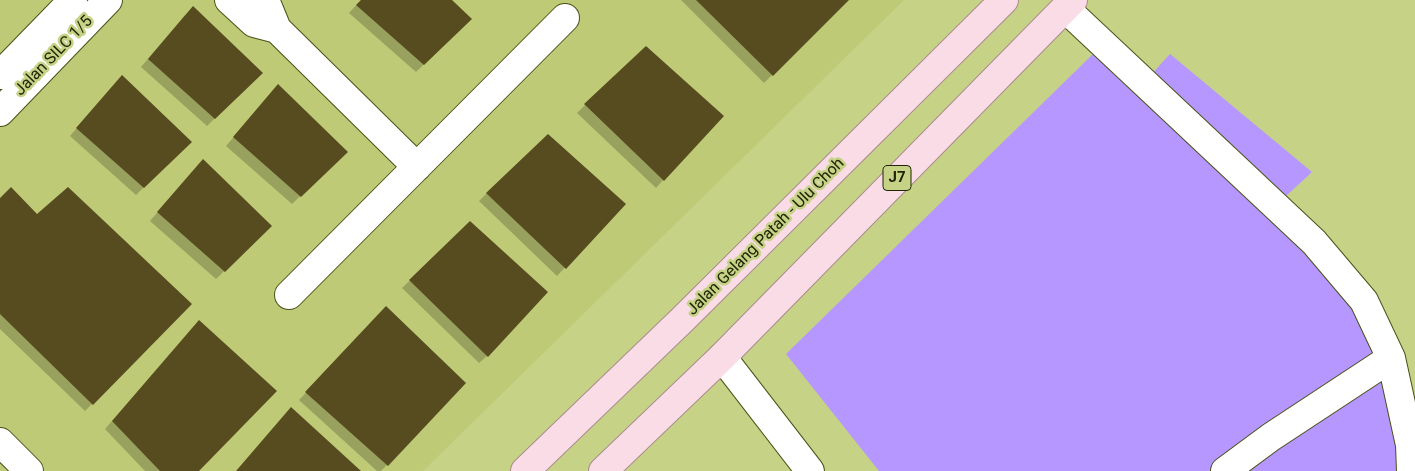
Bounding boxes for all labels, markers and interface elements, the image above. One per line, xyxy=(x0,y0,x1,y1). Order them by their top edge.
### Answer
street label: Jalan SILC 1/5 xyxy=(11,12,97,100)
street label: Jalan Gelang Patah - Ulu Choh xyxy=(683,154,849,320)
road number: J7 xyxy=(883,166,911,190)

